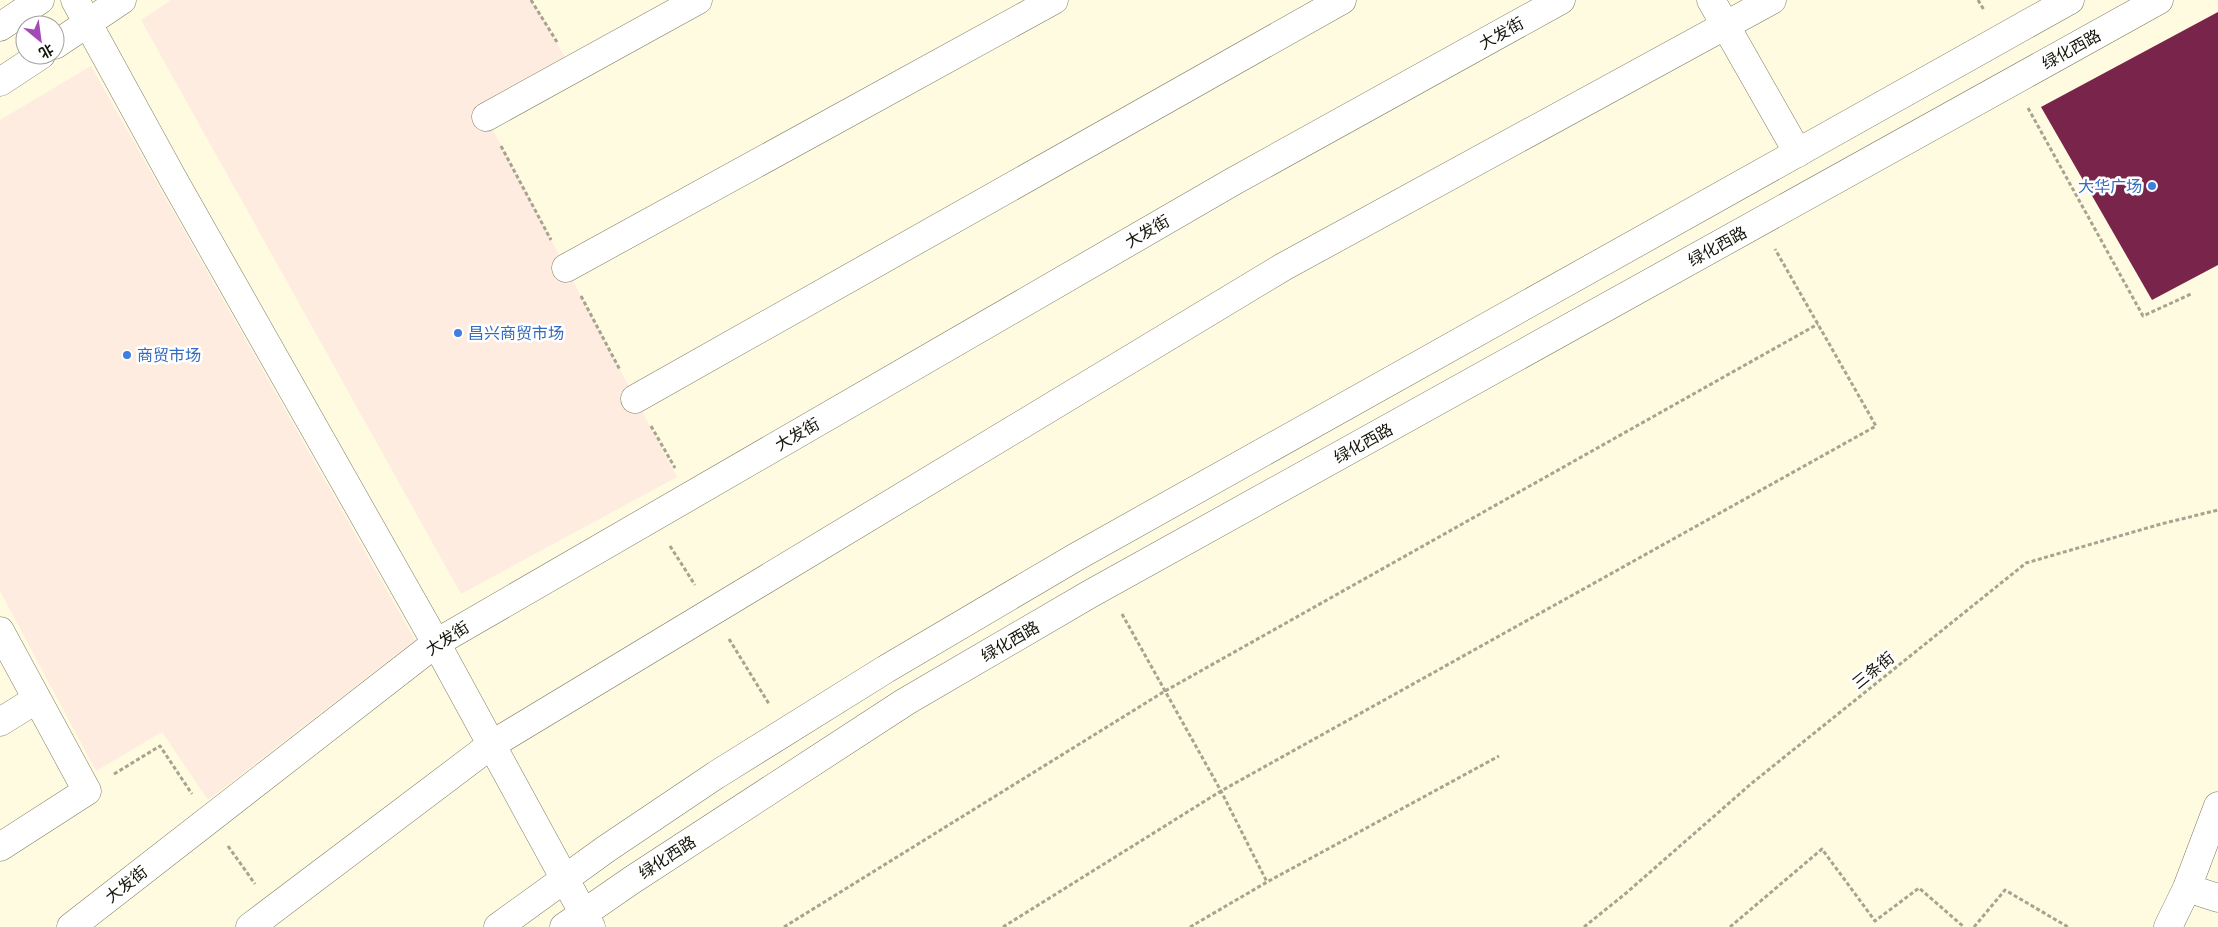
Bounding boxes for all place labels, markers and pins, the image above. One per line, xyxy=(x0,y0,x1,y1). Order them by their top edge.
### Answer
place label: 大华广场 xyxy=(2078,177,2142,195)
marker: 大华广场 xyxy=(2146,180,2158,192)
place label: 昌兴商贸市场 xyxy=(468,324,564,342)
marker: 昌兴商贸市场 xyxy=(452,327,464,339)
place label: 商贸市场 xyxy=(137,346,201,364)
marker: 商贸市场 xyxy=(121,349,133,361)

